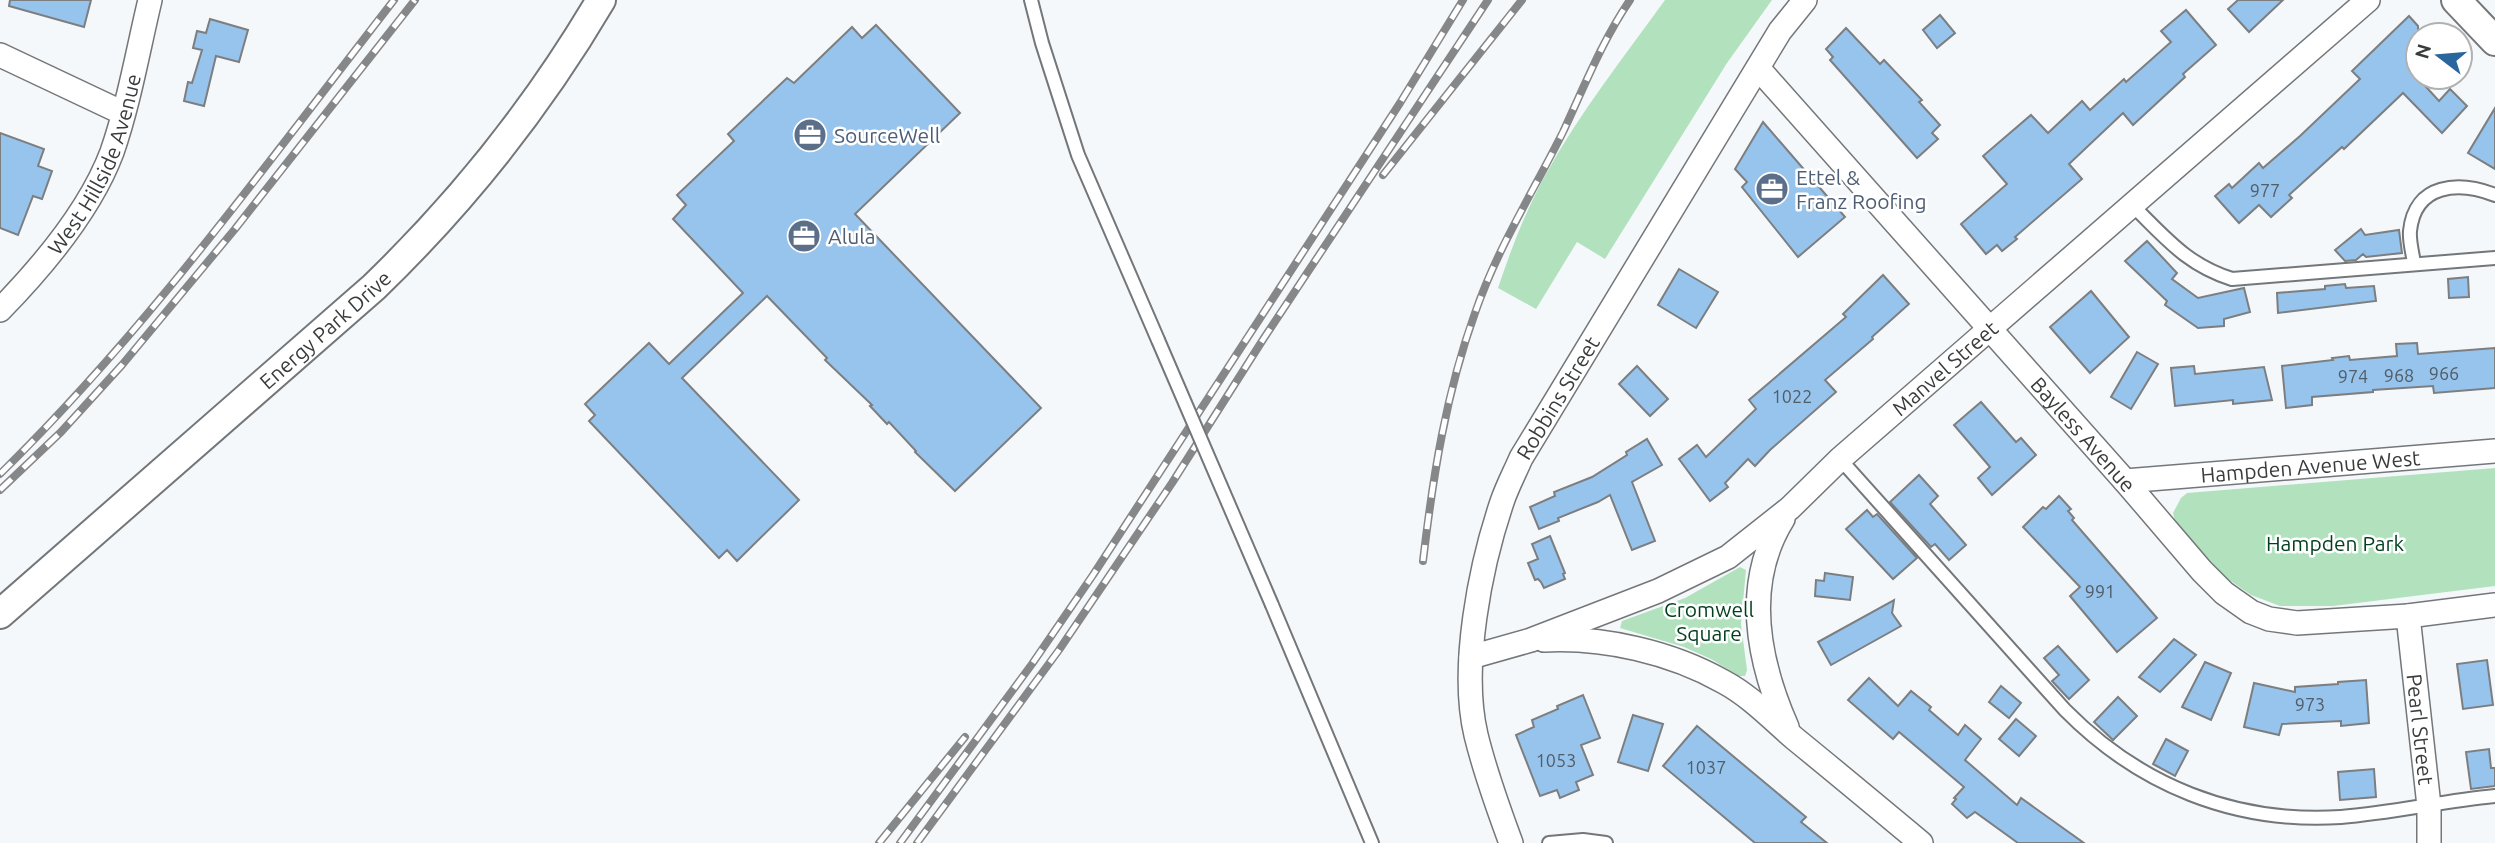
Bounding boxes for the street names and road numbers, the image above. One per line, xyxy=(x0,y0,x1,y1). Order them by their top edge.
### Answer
street label: West Hillside Avenue xyxy=(42,71,145,259)
street label: Energy Park Drive xyxy=(255,266,396,393)
street label: Manvel Street xyxy=(1887,316,2002,420)
street label: Robbins Street xyxy=(1511,332,1604,464)
street label: Bayless Avenue xyxy=(2026,372,2141,496)
street label: Hampden Avenue West xyxy=(2200,445,2421,487)
street label: Pearl Street xyxy=(2402,673,2439,786)

